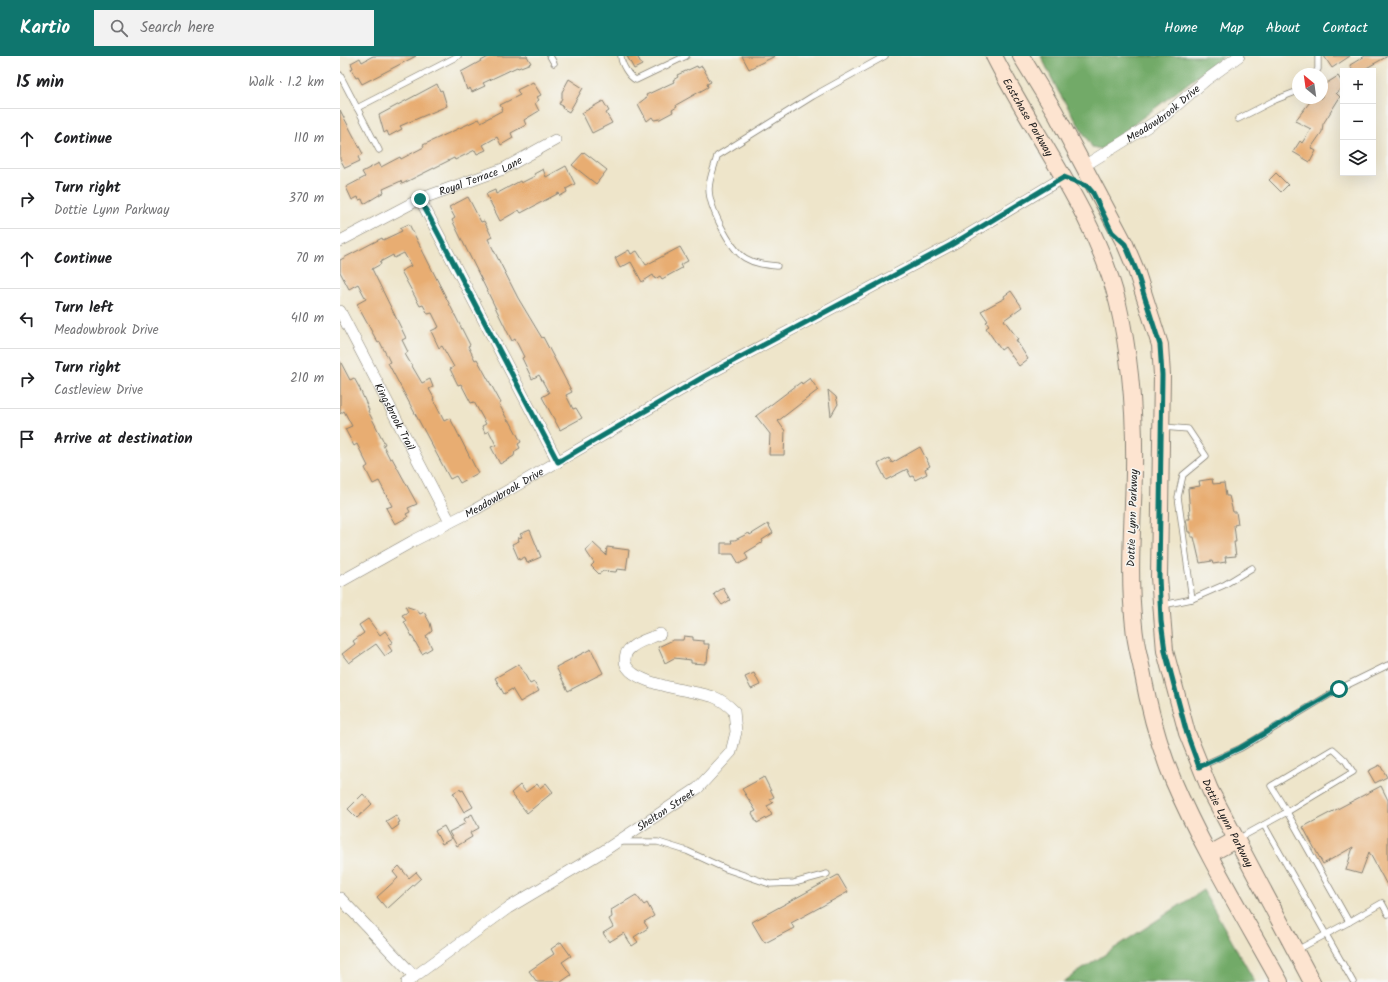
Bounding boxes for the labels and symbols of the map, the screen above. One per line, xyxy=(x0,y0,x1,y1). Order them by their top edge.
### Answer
north arrow xyxy=(1292,68,1328,104)
street label: Eastchase Parkway xyxy=(997,75,1058,161)
street label: Meadowbrook Drive xyxy=(1123,81,1205,148)
street label: Royal Terrace Lane xyxy=(436,152,526,201)
route end xyxy=(411,190,429,208)
street label: Kingsbrook Trail xyxy=(369,380,419,454)
street label: Meadowbrook Drive xyxy=(462,463,548,523)
street label: Dottie Lynn Parkway xyxy=(1122,468,1144,567)
route start xyxy=(1330,680,1348,698)
street label: Dottie Lynn Parkway xyxy=(1196,776,1258,872)
street label: Shelton Street xyxy=(633,784,700,837)

